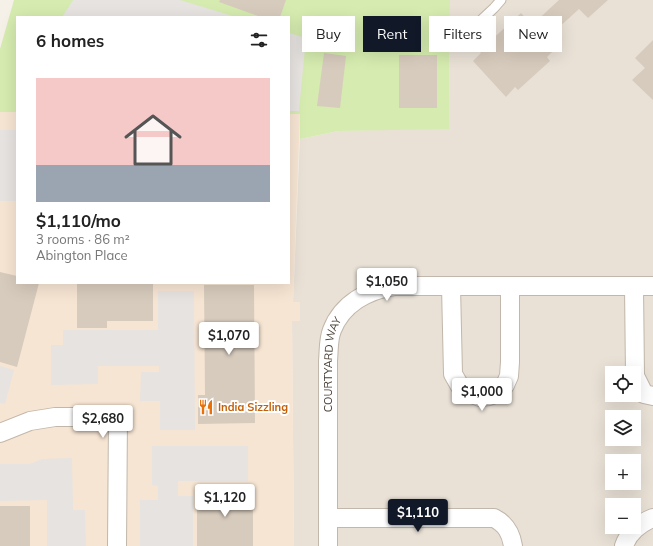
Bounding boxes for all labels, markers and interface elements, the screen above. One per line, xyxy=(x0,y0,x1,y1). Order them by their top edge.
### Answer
chip: Buy xyxy=(302,16,355,52)
chip: Rent xyxy=(363,16,421,52)
chip: Filters xyxy=(429,16,496,52)
chip: New xyxy=(504,16,562,52)
icon: filters xyxy=(248,29,270,51)
text: 6 homes xyxy=(36,30,104,51)
icon: home xyxy=(117,104,189,176)
text: $1,110/mo xyxy=(36,210,121,231)
text: 3 rooms · 86 m² xyxy=(36,231,130,247)
text: Abington Place xyxy=(36,247,128,263)
pin: $1,050 xyxy=(354,268,420,302)
text: $1,050 xyxy=(366,273,408,289)
street label: COURTYARD WAY xyxy=(321,314,344,412)
pin: $1,070 xyxy=(196,322,262,356)
text: $1,070 xyxy=(208,327,250,343)
map controls xyxy=(605,366,641,534)
button: locate xyxy=(605,366,641,402)
pin: $1,000 xyxy=(449,378,515,412)
text: $1,000 xyxy=(461,383,503,399)
restaurant icon: India Sizzling xyxy=(197,398,215,416)
place label: India Sizzling xyxy=(218,400,288,414)
pin: $2,680 xyxy=(70,405,136,439)
text: $2,680 xyxy=(82,410,124,426)
button: layers xyxy=(605,410,641,446)
button: + xyxy=(605,454,641,490)
pin: $1,120 xyxy=(192,484,258,518)
text: $1,120 xyxy=(204,489,246,505)
button: − xyxy=(605,498,641,534)
pin: $1,110 xyxy=(385,499,451,533)
text: $1,110 xyxy=(397,504,439,520)

